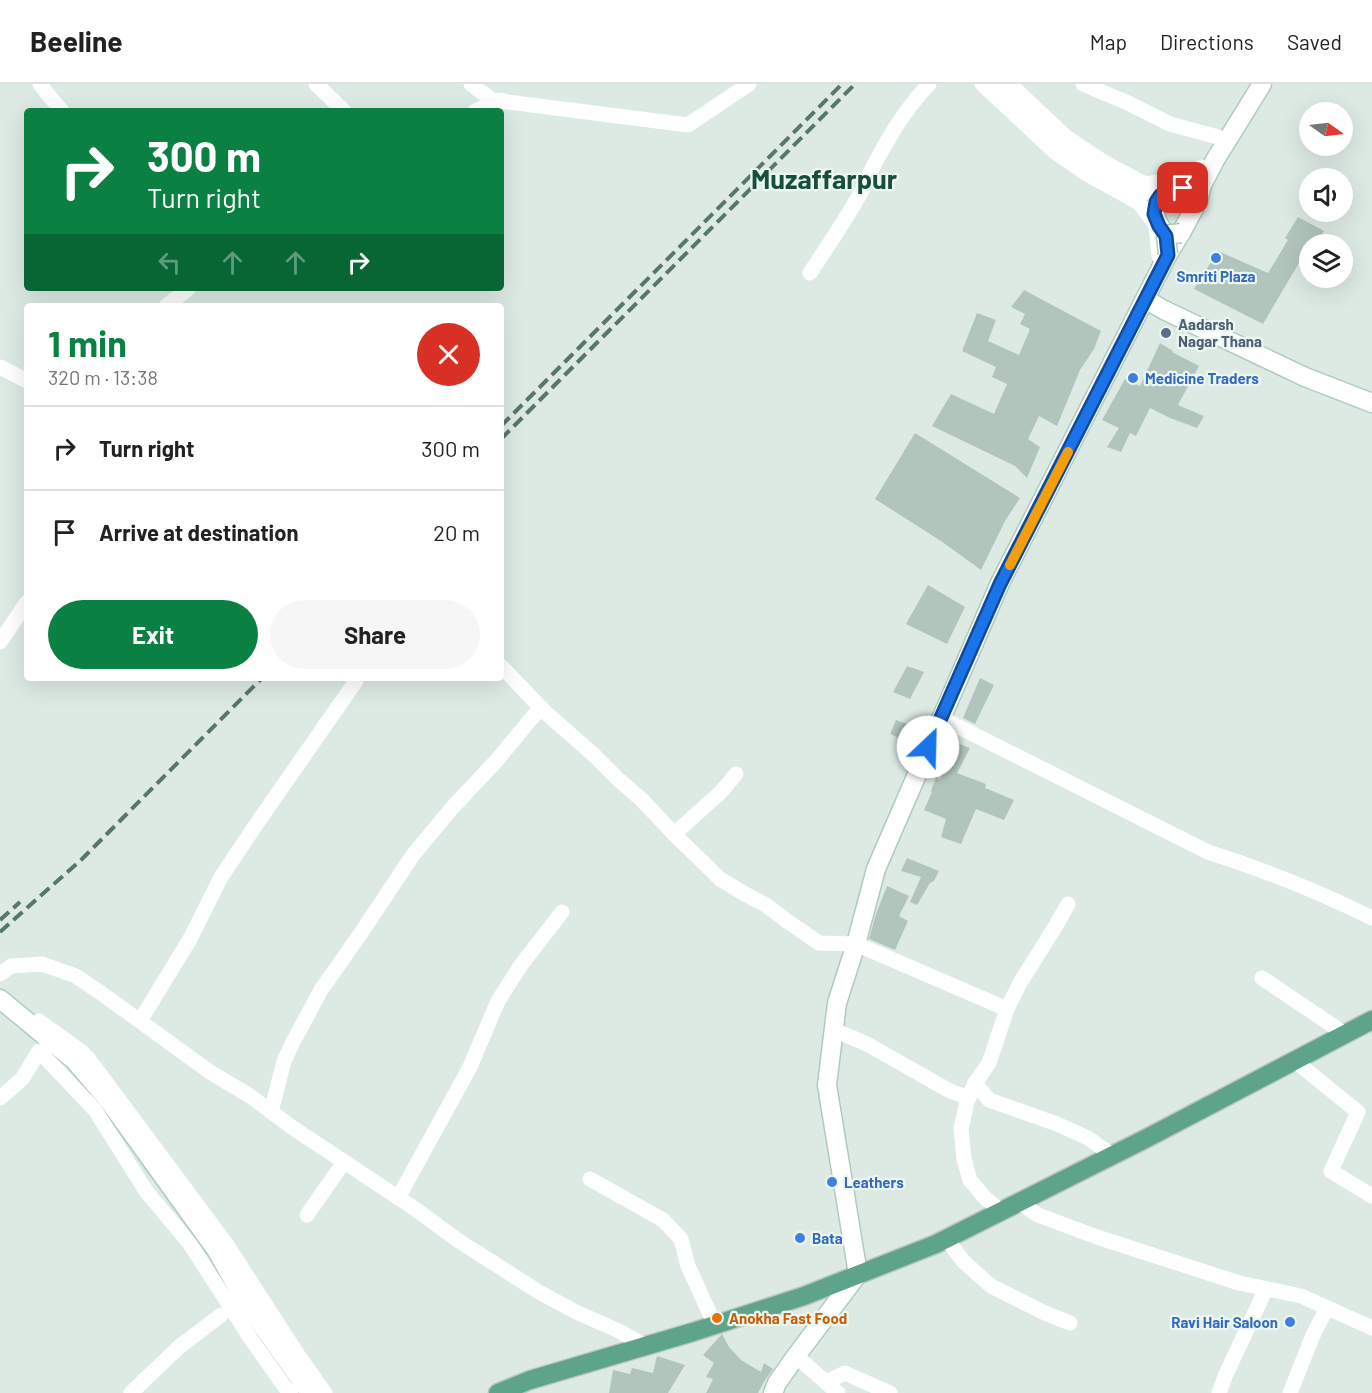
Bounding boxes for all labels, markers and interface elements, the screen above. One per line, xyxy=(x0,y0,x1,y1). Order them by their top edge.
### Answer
text: Beeline xyxy=(30,24,122,58)
text: Map xyxy=(1090,29,1127,54)
text: Directions xyxy=(1160,29,1254,54)
text: Saved xyxy=(1287,29,1342,54)
north arrow xyxy=(1299,102,1353,156)
map controls xyxy=(1299,102,1353,288)
text: 300 m xyxy=(147,130,261,180)
icon: right xyxy=(48,132,126,210)
district label: Muzaffarpur xyxy=(751,162,898,194)
pin xyxy=(1157,162,1208,213)
button: sound xyxy=(1299,168,1353,222)
icon: arrive xyxy=(1166,171,1199,204)
text: Turn right xyxy=(147,181,261,213)
button: layers xyxy=(1299,234,1353,288)
icon: left xyxy=(153,246,186,279)
icon: ahead xyxy=(216,246,249,279)
icon: ahead xyxy=(279,246,312,279)
icon: right xyxy=(342,246,375,279)
marker: Smriti Plaza xyxy=(1209,251,1223,265)
place label: Smriti Plaza xyxy=(1177,267,1256,285)
place label: Aadarsh Nagar Thana xyxy=(1178,315,1262,350)
text: 1 min xyxy=(48,321,127,364)
button: close xyxy=(417,323,480,386)
marker: Aadarsh Nagar Thana xyxy=(1159,326,1173,340)
text: 320 m · 13:38 xyxy=(48,365,158,389)
place label: Medicine Traders xyxy=(1145,369,1259,387)
marker: Medicine Traders xyxy=(1126,371,1140,385)
icon: right xyxy=(48,432,81,465)
text: Turn right xyxy=(99,435,194,461)
text: 300 m xyxy=(421,435,480,461)
icon: arrive xyxy=(48,516,81,549)
text: Arrive at destination xyxy=(99,519,298,545)
text: 20 m xyxy=(433,519,480,545)
button: Exit xyxy=(48,600,258,669)
button: Share xyxy=(270,600,480,669)
position arrow xyxy=(896,715,960,779)
place label: Leathers xyxy=(844,1173,904,1191)
marker: Leathers xyxy=(825,1175,839,1189)
place label: Bata xyxy=(812,1229,843,1247)
marker: Bata xyxy=(793,1231,807,1245)
place label: Anokha Fast Food xyxy=(729,1309,847,1327)
marker: Anokha Fast Food xyxy=(710,1311,724,1325)
place label: Ravi Hair Saloon xyxy=(1171,1313,1278,1331)
marker: Ravi Hair Saloon xyxy=(1283,1315,1297,1329)

